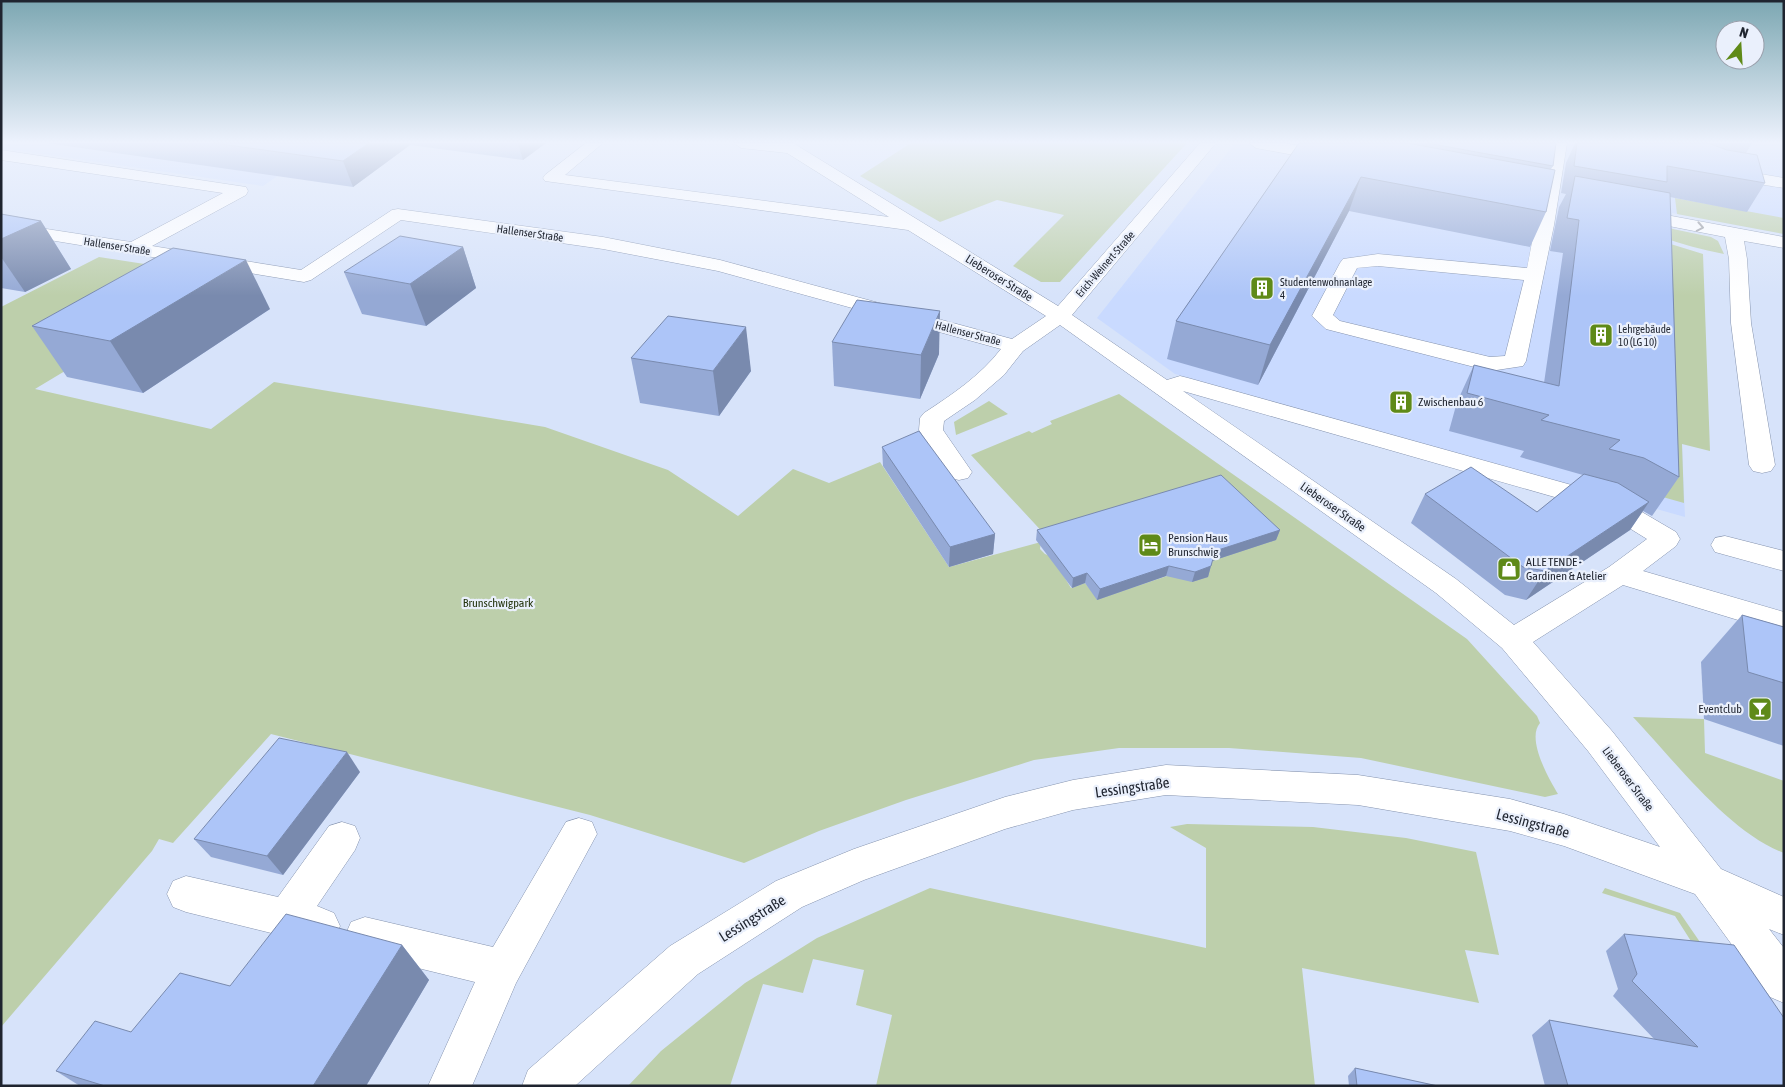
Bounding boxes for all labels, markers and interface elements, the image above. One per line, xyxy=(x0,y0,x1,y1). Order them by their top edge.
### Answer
north arrow xyxy=(1715,20,1765,70)
text: N xyxy=(1738,24,1750,42)
one-way arrow xyxy=(1695,221,1704,232)
street label: Hallenser Straße xyxy=(496,222,564,244)
street label: Erich-Weinert-Straße xyxy=(1073,229,1137,299)
street label: Hallenser Straße xyxy=(83,235,151,257)
street label: Lieberoser Straße xyxy=(963,252,1035,304)
building icon: Studentenwohnanlage 4 xyxy=(1249,275,1275,301)
place label: Studentenwohnanlage 4 xyxy=(1280,276,1372,301)
street label: Hallenser Straße xyxy=(934,318,1002,348)
building icon: Lehrgebäude 10 (LG 10) xyxy=(1588,322,1614,348)
place label: Lehrgebäude 10 (LG 10) xyxy=(1618,323,1671,348)
building icon: Zwischenbau 6 xyxy=(1388,389,1414,415)
place label: Zwischenbau 6 xyxy=(1418,395,1484,409)
street label: Lieberoser Straße xyxy=(1298,479,1368,535)
place label: Pension Haus Brunschwig xyxy=(1168,531,1228,559)
hotel icon: Pension Haus Brunschwig xyxy=(1137,532,1163,558)
place label: ALLE TENDE - Gardinen & Atelier xyxy=(1526,555,1607,583)
shop icon: ALLE TENDE - Gardinen & Atelier xyxy=(1496,556,1522,582)
park label: Brunschwigpark xyxy=(463,596,534,610)
bar icon: Eventclub xyxy=(1747,696,1773,722)
place label: Eventclub xyxy=(1698,702,1742,716)
street label: Lieberoser Straße xyxy=(1599,744,1657,814)
street label: Lessingstraße xyxy=(1094,773,1170,801)
street label: Lessingstraße xyxy=(1495,805,1572,841)
street label: Lessingstraße xyxy=(716,891,788,945)

